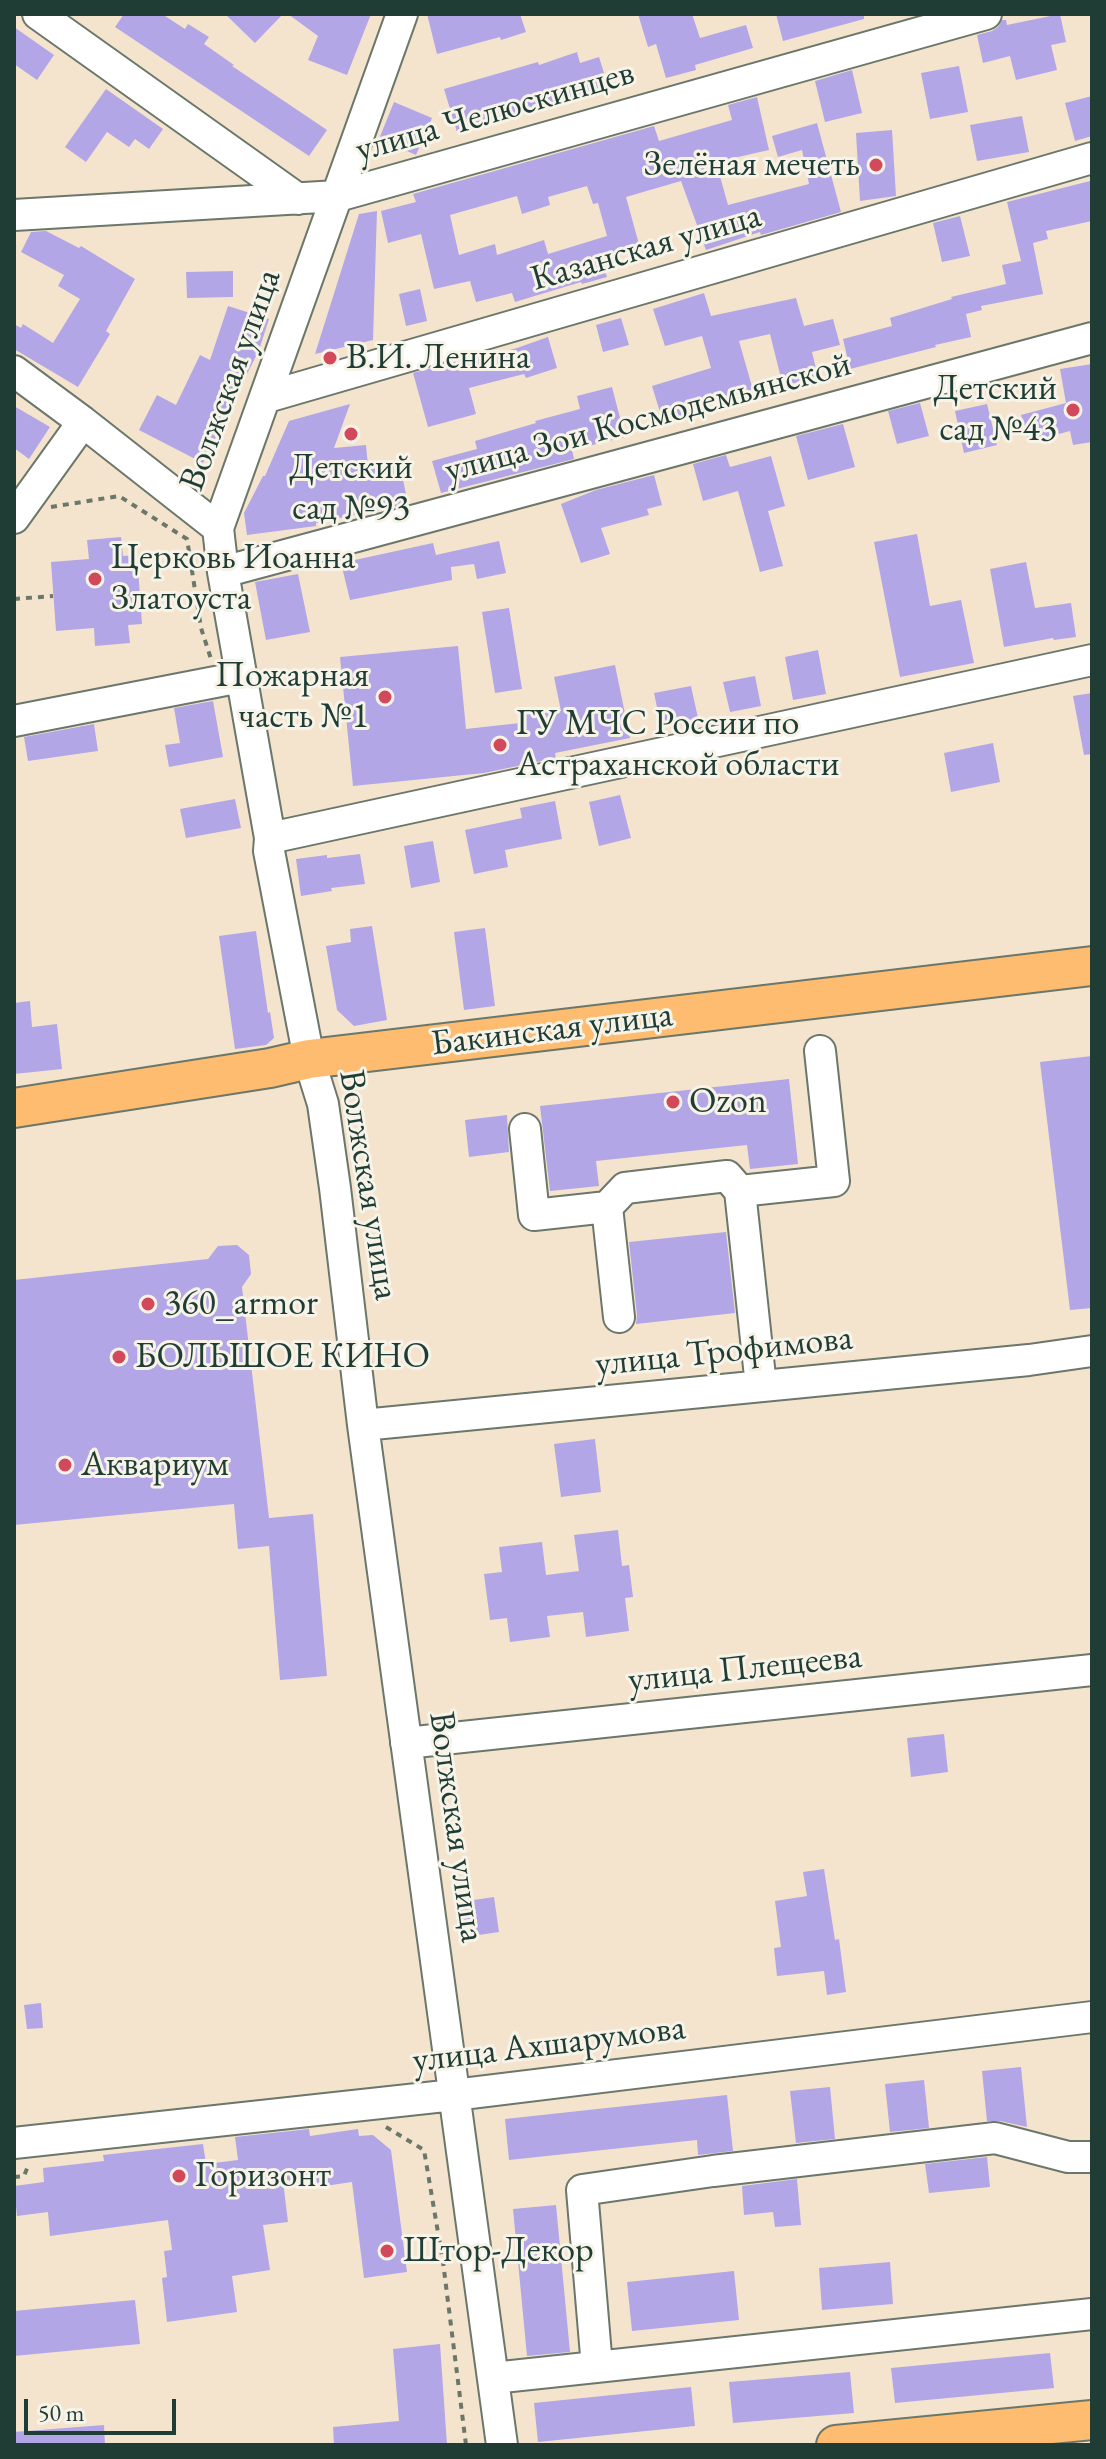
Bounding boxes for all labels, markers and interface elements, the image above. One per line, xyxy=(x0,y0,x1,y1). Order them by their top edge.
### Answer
street label: улица Челюскинцев xyxy=(351,52,639,172)
place label: Зелёная мечеть xyxy=(644,143,860,187)
marker: Зелёная мечеть xyxy=(867,156,885,174)
street label: Казанская улица xyxy=(526,195,766,301)
street label: Волжская улица xyxy=(171,263,291,497)
place label: В.И. Ленина xyxy=(346,336,530,380)
street label: улица Зои Космодемьянской xyxy=(440,343,856,493)
marker: В.И. Ленина xyxy=(321,349,339,367)
place label: Детский сад №43 xyxy=(933,367,1057,452)
marker: Детский сад №43 xyxy=(1064,401,1082,419)
marker: Детский сад №93 xyxy=(342,425,360,443)
place label: Детский сад №93 xyxy=(289,446,413,531)
place label: Церковь Иоанна Златоуста xyxy=(111,536,355,621)
marker: Церковь Иоанна Златоуста xyxy=(86,570,104,588)
place label: Пожарная часть №1 xyxy=(215,654,369,739)
marker: Пожарная часть №1 xyxy=(376,688,394,706)
place label: ГУ МЧС России по Астраханской области xyxy=(516,702,839,787)
marker: ГУ МЧС России по Астраханской области xyxy=(491,736,509,754)
street label: Бакинская улица xyxy=(429,994,675,1066)
street label: Волжская улица xyxy=(328,1067,408,1303)
place label: Ozon xyxy=(689,1080,767,1124)
marker: Ozon xyxy=(664,1093,682,1111)
place label: 360_armor xyxy=(164,1282,318,1326)
marker: 360_armor xyxy=(139,1295,157,1313)
street label: улица Трофимова xyxy=(593,1317,855,1387)
place label: БОЛЬШОЕ КИНО xyxy=(135,1335,430,1379)
marker: БОЛЬШОЕ КИНО xyxy=(110,1348,128,1366)
place label: Аквариум xyxy=(81,1443,229,1487)
marker: Аквариум xyxy=(56,1456,74,1474)
street label: улица Плещеева xyxy=(626,1635,864,1703)
street label: Волжская улица xyxy=(418,1709,494,1945)
street label: улица Ахшарумова xyxy=(410,2007,688,2083)
place label: Горизонт xyxy=(195,2154,331,2198)
marker: Горизонт xyxy=(170,2167,188,2185)
place label: Штор-Декор xyxy=(403,2229,594,2273)
marker: Штор-Декор xyxy=(378,2242,396,2260)
scale bar xyxy=(28,2383,180,2433)
text: 50 m xyxy=(38,2397,85,2428)

